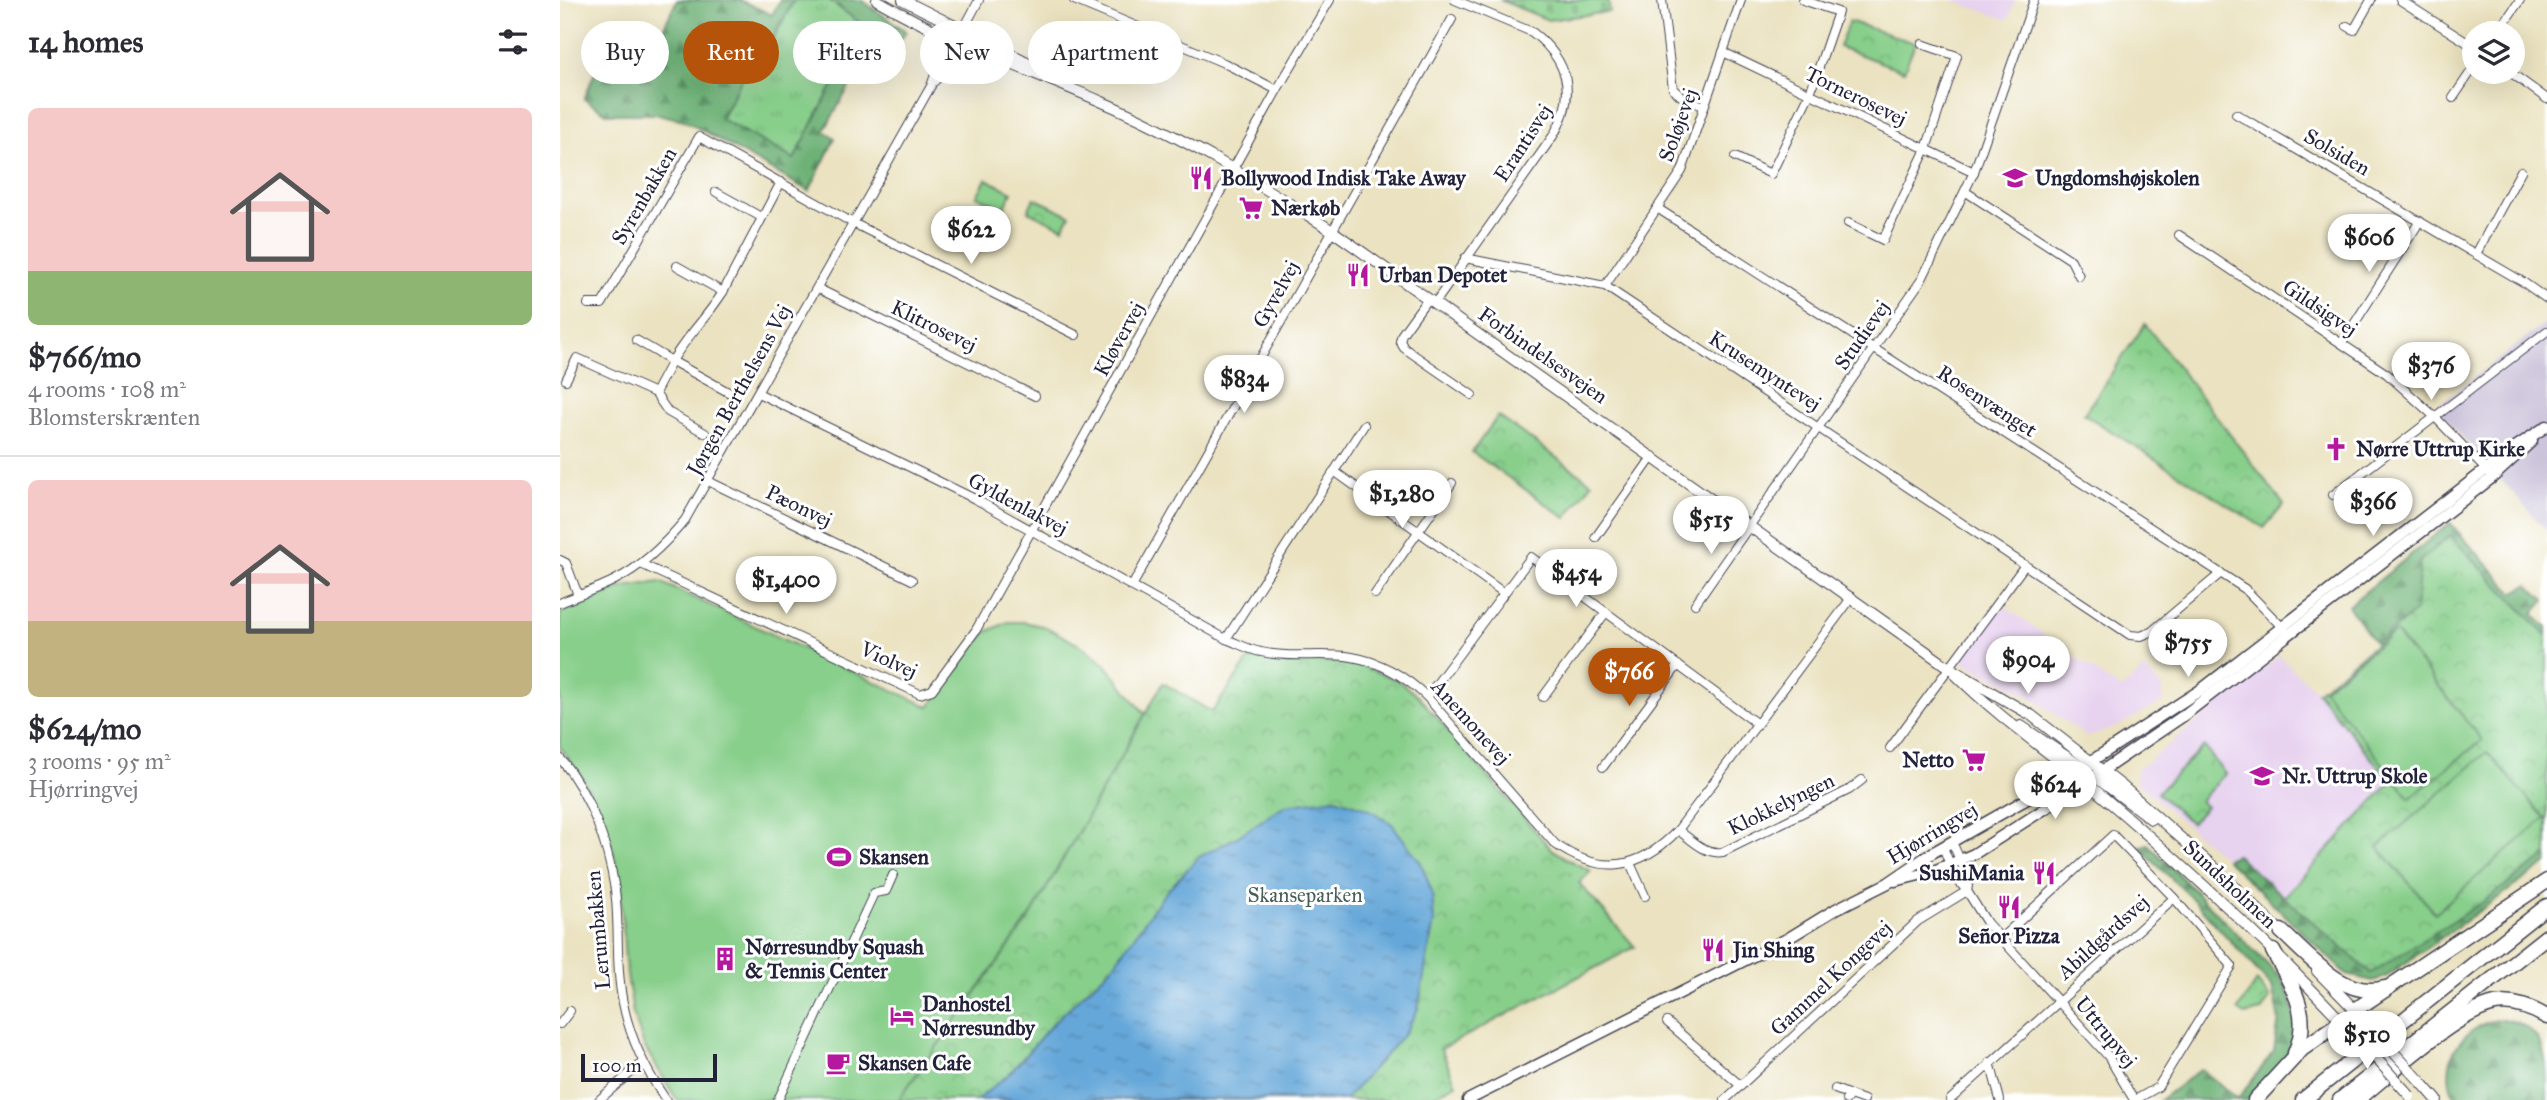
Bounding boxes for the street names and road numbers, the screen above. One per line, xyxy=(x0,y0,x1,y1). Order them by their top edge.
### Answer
street label: Tornerosevej xyxy=(1801,60,1911,132)
street label: Soløjevej xyxy=(1653,85,1703,165)
street label: Erantisvej xyxy=(1488,99,1558,187)
street label: Solsiden xyxy=(2299,123,2375,181)
street label: Syrenbakken xyxy=(606,143,682,249)
street label: Gyvelvej xyxy=(1247,256,1305,332)
street label: Gildsigvej xyxy=(2278,274,2362,342)
street label: Klitrosevej xyxy=(887,294,981,358)
street label: Studievej xyxy=(1829,295,1895,375)
street label: Kløvervej xyxy=(1088,297,1150,381)
street label: Jørgen Berthelsens Vej xyxy=(680,300,797,482)
street label: Forbindelsesvejen xyxy=(1473,301,1613,409)
street label: Krusemyntevej xyxy=(1704,325,1826,417)
street label: Rosenvænget xyxy=(1932,359,2042,443)
street label: Gyldenlakvej xyxy=(964,467,1072,541)
street label: Pæonvej xyxy=(762,479,836,533)
street label: Violvej xyxy=(855,635,922,684)
street label: Anemonevej xyxy=(1425,673,1516,770)
street label: Klokkelyngen xyxy=(1723,767,1839,841)
street label: Hjørringvej xyxy=(1882,796,1982,870)
street label: Sundsholmen xyxy=(2178,834,2282,934)
street label: Lerumbakken xyxy=(580,869,616,991)
street label: Abildgårdsvej xyxy=(2051,889,2154,986)
street label: Gammel Kongevej xyxy=(1765,915,1897,1041)
street label: Uttrupvej xyxy=(2069,991,2143,1073)

